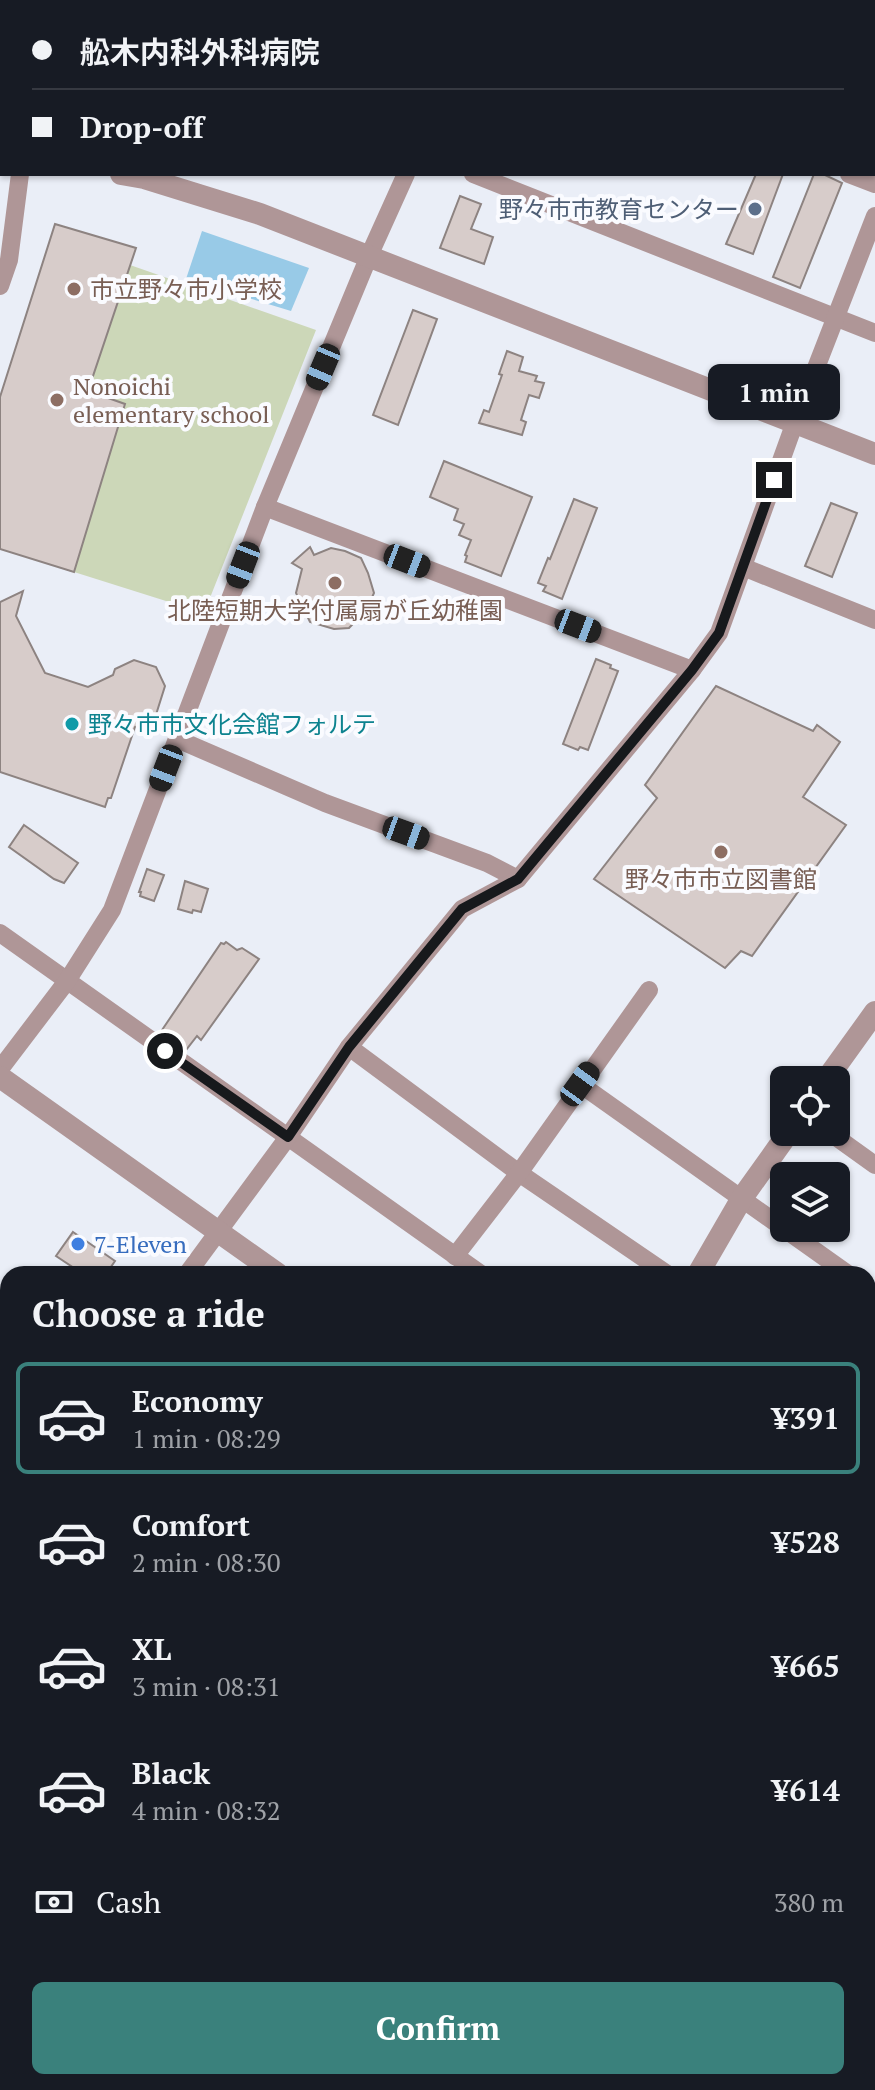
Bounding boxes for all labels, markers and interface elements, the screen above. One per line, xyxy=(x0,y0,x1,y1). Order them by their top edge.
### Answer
text: 舩木内科外科病院 xyxy=(80,32,320,72)
text: Drop-off xyxy=(80,107,204,147)
place label: 野々市市教育センター xyxy=(499,193,739,225)
marker: 野々市市教育センター xyxy=(746,200,764,218)
place label: 市立野々市小学校 xyxy=(90,273,282,305)
marker: 市立野々市小学校 xyxy=(65,280,83,298)
car xyxy=(303,340,343,394)
callout: 1 min xyxy=(708,364,840,420)
place label: Nonoichi elementary school xyxy=(73,370,269,430)
text: 1 min xyxy=(738,375,810,409)
marker: Nonoichi elementary school xyxy=(48,391,66,409)
route end xyxy=(756,462,792,498)
car xyxy=(223,538,263,592)
car xyxy=(380,541,434,581)
marker: 北陸短期大学付属扇が丘幼稚園 xyxy=(326,574,344,592)
place label: 北陸短期大学付属扇が丘幼稚園 xyxy=(167,594,503,626)
car xyxy=(551,606,605,646)
place label: 野々市市文化会館フォルテ xyxy=(88,708,376,740)
marker: 野々市市文化会館フォルテ xyxy=(63,715,81,733)
car xyxy=(146,741,186,795)
car xyxy=(379,814,433,852)
marker: 野々市市立図書館 xyxy=(712,843,730,861)
place label: 野々市市立図書館 xyxy=(625,863,817,895)
route start xyxy=(147,1033,183,1069)
car xyxy=(556,1058,604,1110)
map controls xyxy=(770,1066,850,1242)
button: locate xyxy=(770,1066,850,1146)
button: layers xyxy=(770,1162,850,1242)
place label: 7-Eleven xyxy=(94,1228,187,1260)
marker: 7-Eleven xyxy=(69,1235,87,1253)
text: Choose a ride xyxy=(32,1290,265,1337)
text: Economy xyxy=(132,1381,263,1421)
icon: car xyxy=(36,1382,108,1454)
text: ¥391 xyxy=(772,1398,840,1438)
text: 1 min · 08:29 xyxy=(132,1421,281,1455)
text: Comfort xyxy=(132,1505,250,1545)
icon: car xyxy=(36,1506,108,1578)
text: ¥528 xyxy=(772,1522,840,1562)
text: 2 min · 08:30 xyxy=(132,1545,281,1579)
text: XL xyxy=(132,1629,171,1669)
icon: car xyxy=(36,1630,108,1702)
text: ¥665 xyxy=(772,1646,840,1686)
text: 3 min · 08:31 xyxy=(132,1669,281,1703)
text: Black xyxy=(132,1753,210,1793)
icon: car xyxy=(36,1754,108,1826)
text: ¥614 xyxy=(772,1770,840,1810)
text: 4 min · 08:32 xyxy=(132,1793,281,1827)
icon: cash xyxy=(32,1880,76,1924)
text: Cash xyxy=(96,1882,161,1922)
text: 380 m xyxy=(774,1885,844,1919)
button: Confirm xyxy=(32,1982,844,2074)

